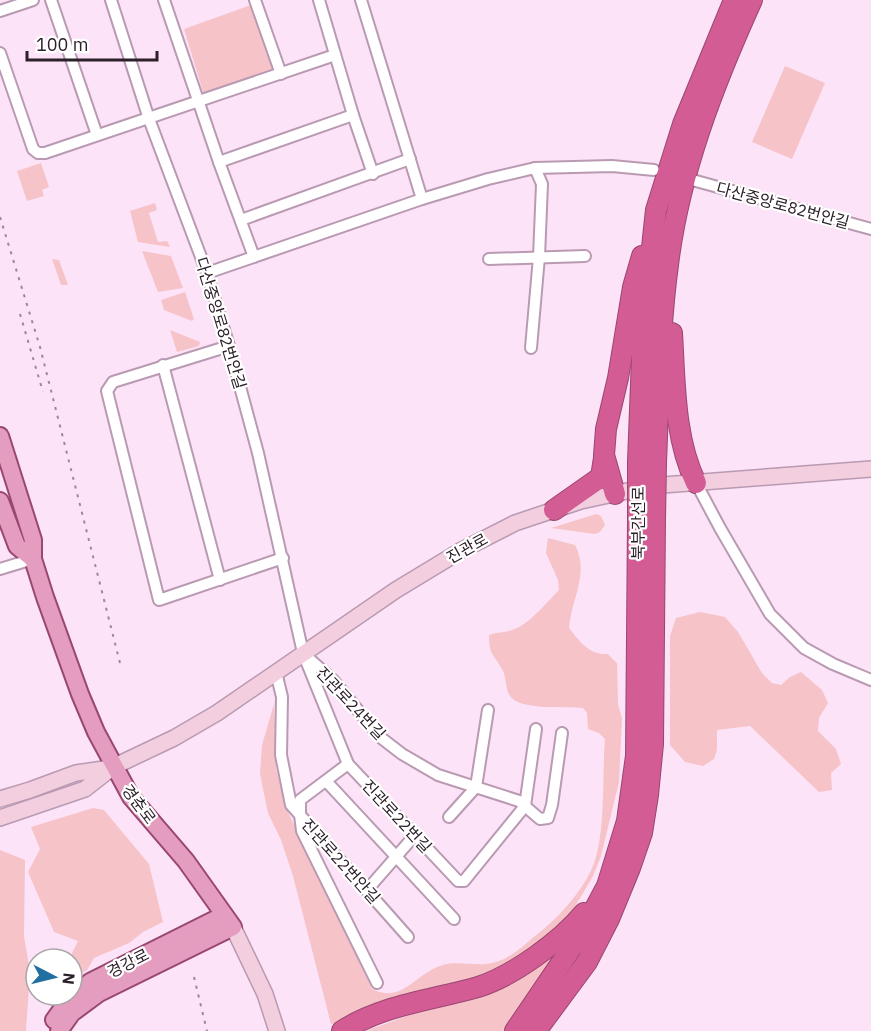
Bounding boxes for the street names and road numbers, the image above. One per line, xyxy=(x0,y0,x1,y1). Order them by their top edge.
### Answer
street label: 다산중앙로82번안길 xyxy=(714,178,852,232)
street label: 다산중앙로82번안길 xyxy=(191,255,251,391)
street label: 북부간선로 xyxy=(628,486,648,560)
street label: 진관로 xyxy=(443,528,491,567)
street label: 진관로24번길 xyxy=(312,662,390,744)
street label: 진관로22번길 xyxy=(358,775,436,857)
street label: 경춘로 xyxy=(118,780,160,828)
street label: 진관로22번안길 xyxy=(298,814,384,908)
street label: 경강로 xyxy=(104,944,152,982)

